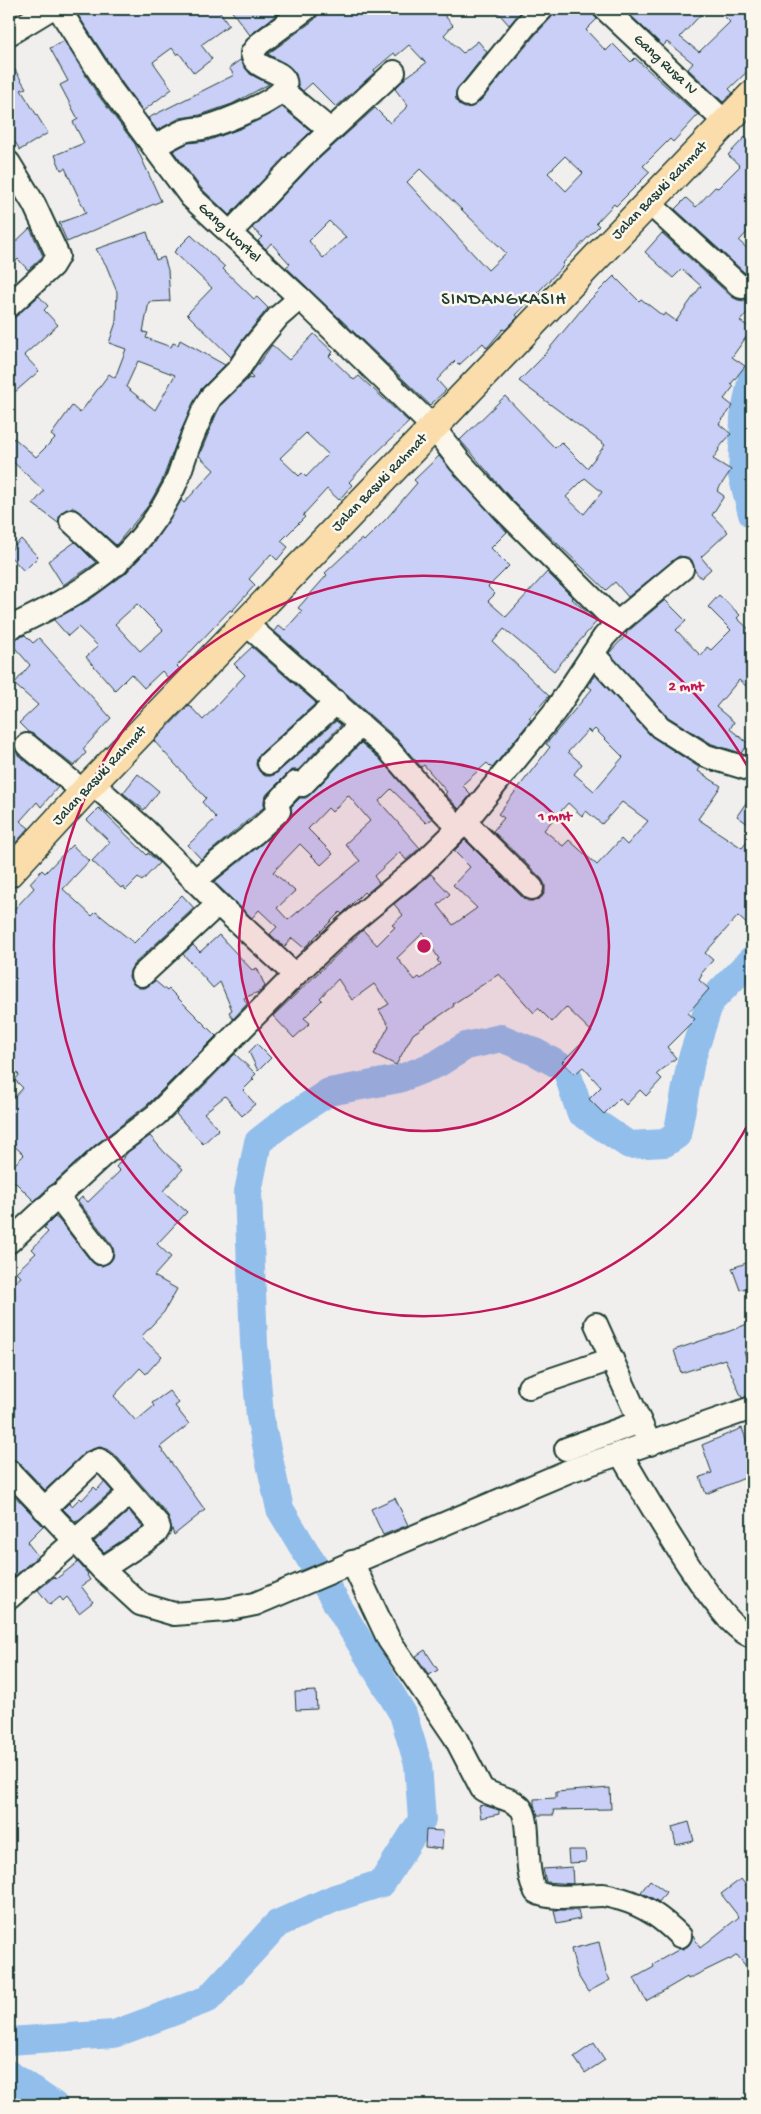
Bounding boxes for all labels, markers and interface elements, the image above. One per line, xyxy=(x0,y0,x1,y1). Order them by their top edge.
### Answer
street label: Gang Rusa IV xyxy=(629,31,701,99)
street label: Jalan Basuki Rahmat xyxy=(608,137,713,244)
street label: Gang Wortel xyxy=(194,199,264,267)
district label: SINDANGKASIH xyxy=(441,290,567,311)
street label: Jalan Basuki Rahmat xyxy=(328,429,433,536)
text: 2 mnt xyxy=(669,678,705,696)
street label: Jalan Basuki Rahmat xyxy=(49,721,152,830)
text: 1 mnt xyxy=(537,808,574,826)
centre of rings xyxy=(415,937,433,955)

